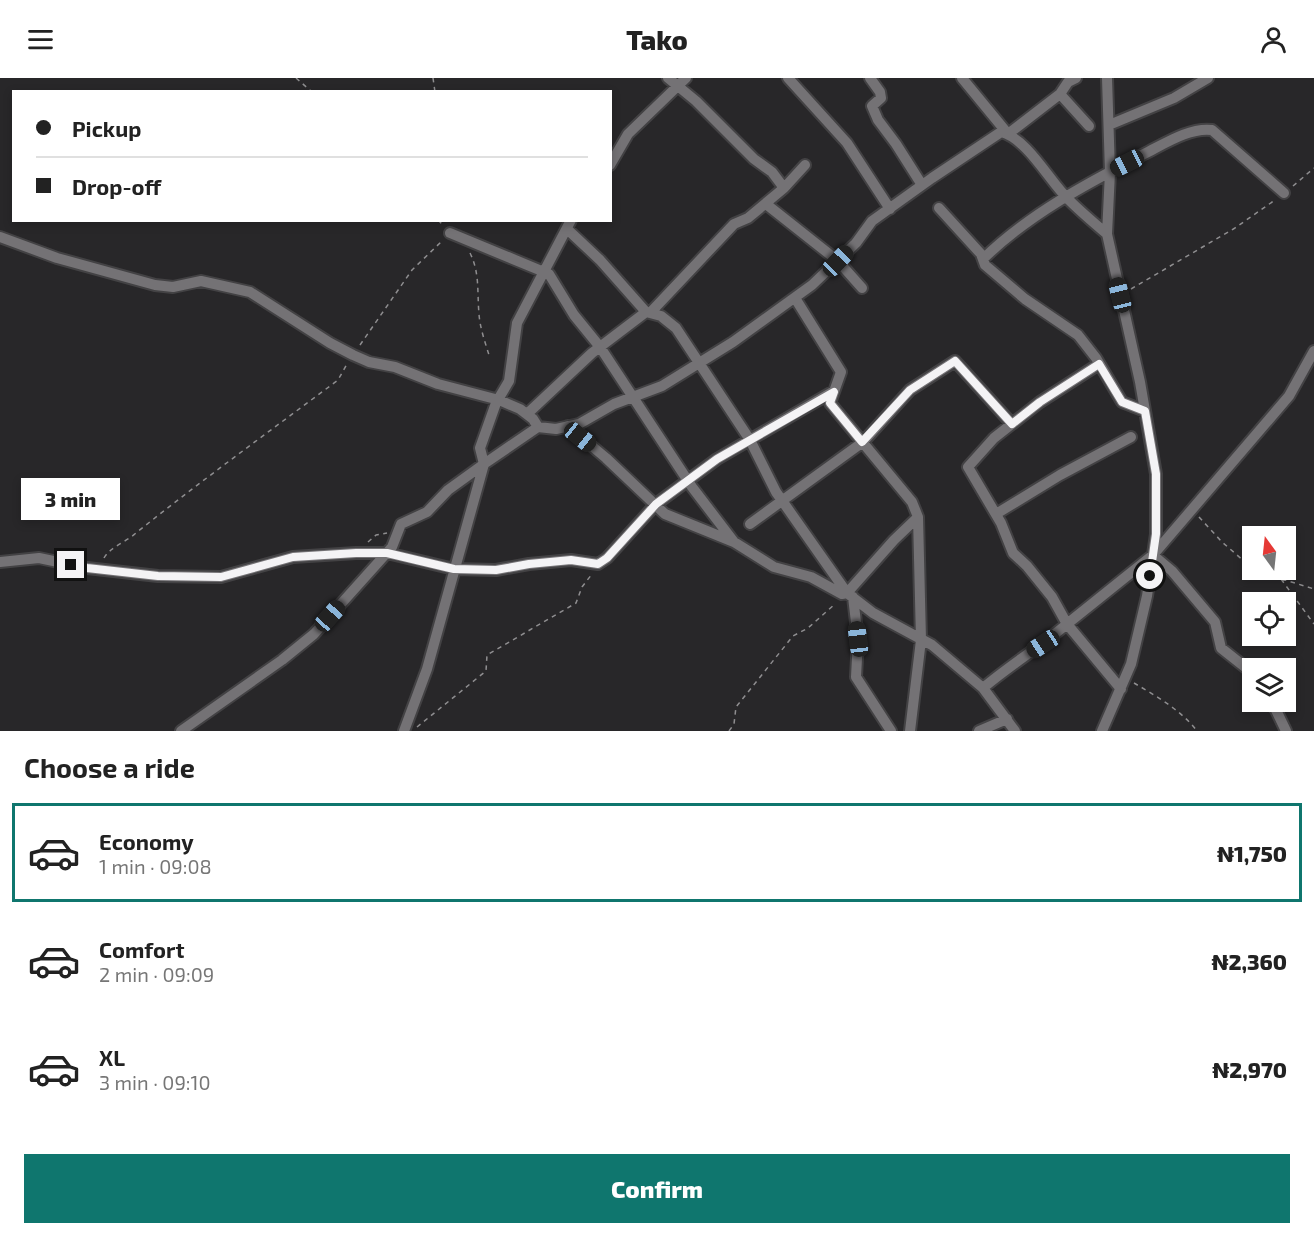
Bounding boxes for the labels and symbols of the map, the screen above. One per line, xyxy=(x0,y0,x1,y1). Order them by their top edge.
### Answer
car xyxy=(1107,147,1147,179)
car xyxy=(819,242,857,280)
car xyxy=(1107,275,1133,315)
car xyxy=(560,419,600,455)
callout: 3 min xyxy=(22,478,121,520)
north arrow xyxy=(1242,526,1296,580)
route end xyxy=(57,551,84,578)
route start xyxy=(1136,562,1163,589)
car xyxy=(311,597,349,635)
car xyxy=(847,620,869,658)
car xyxy=(1023,627,1063,661)

